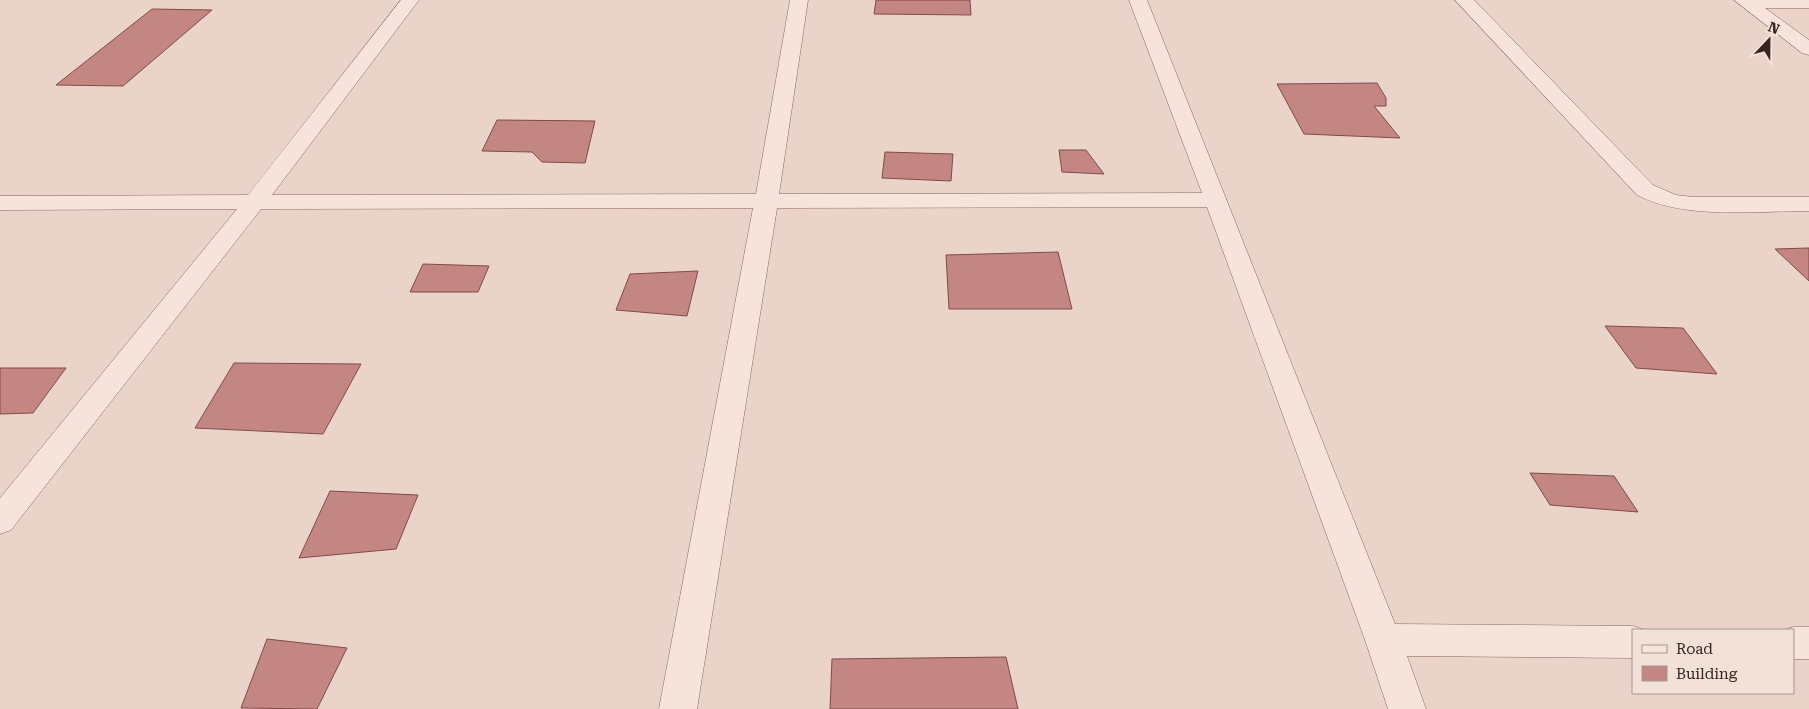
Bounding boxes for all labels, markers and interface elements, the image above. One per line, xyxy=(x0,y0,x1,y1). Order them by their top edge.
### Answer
north arrow xyxy=(1744,15,1794,65)
text: N xyxy=(1766,19,1782,37)
legend xyxy=(1632,629,1794,694)
text: Road xyxy=(1676,640,1713,658)
text: Building xyxy=(1676,665,1738,683)

